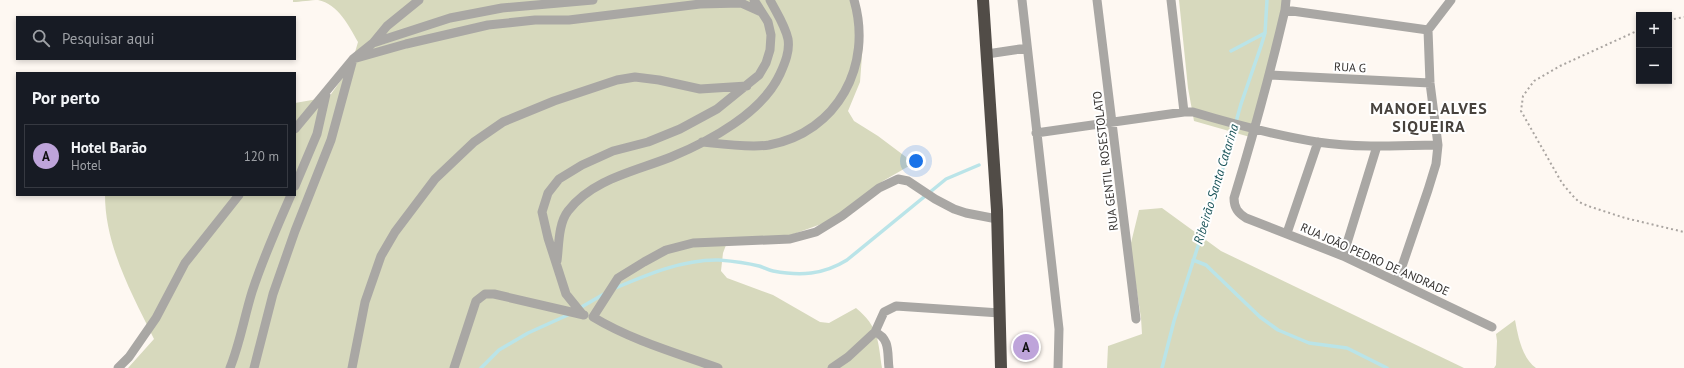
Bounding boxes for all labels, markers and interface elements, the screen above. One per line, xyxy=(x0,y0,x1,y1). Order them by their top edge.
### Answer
map controls xyxy=(1636,12,1672,84)
button: + xyxy=(1636,12,1672,48)
search box xyxy=(16,16,296,60)
icon: search xyxy=(30,27,52,49)
text: Pesquisar aqui xyxy=(62,29,154,48)
button: − xyxy=(1636,48,1672,84)
street label: RUA G xyxy=(1334,59,1366,75)
text: Por perto xyxy=(32,87,100,109)
street label: RUA GENTIL ROSESTOLATO xyxy=(1089,90,1121,232)
district label: MANOEL ALVES SIQUEIRA xyxy=(1370,98,1488,136)
water label: Ribeirão Santa Catarina xyxy=(1190,121,1243,246)
text: Hotel Barão xyxy=(71,138,147,157)
text: A xyxy=(42,148,50,165)
text: 120 m xyxy=(244,148,279,165)
your location xyxy=(906,151,926,171)
text: Hotel xyxy=(71,157,101,174)
street label: RUA JOÃO PEDRO DE ANDRADE xyxy=(1298,219,1452,299)
pin: A xyxy=(1013,332,1039,362)

